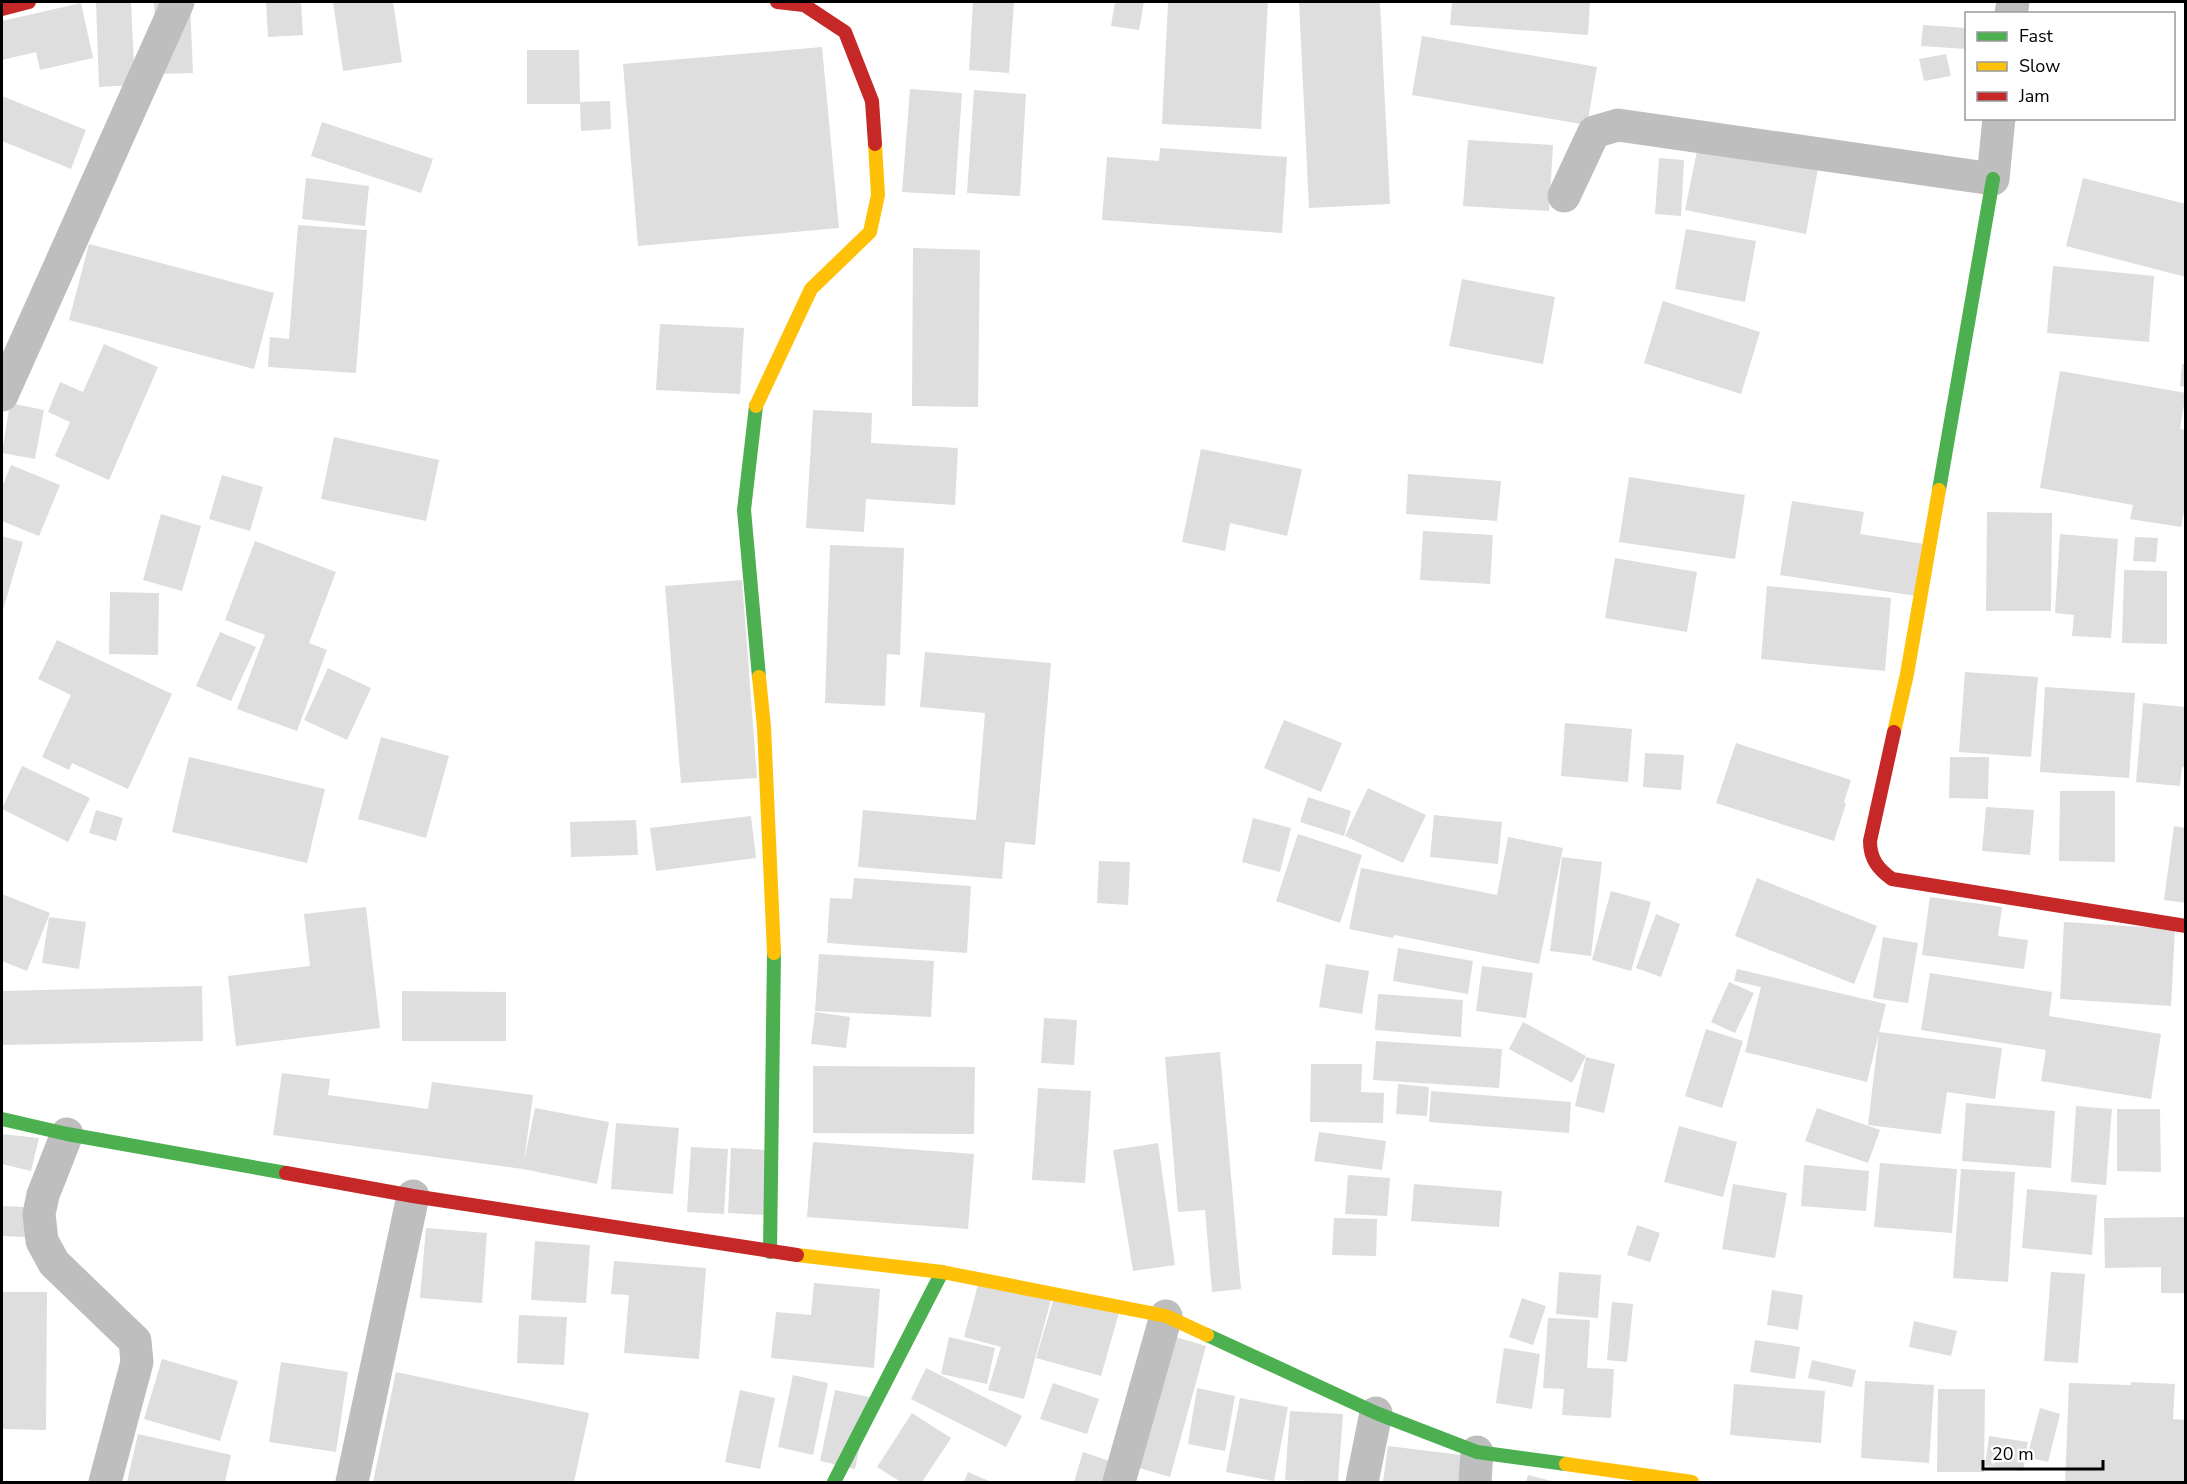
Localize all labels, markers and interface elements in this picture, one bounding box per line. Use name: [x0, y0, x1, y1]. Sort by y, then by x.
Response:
legend: [1965, 12, 2175, 120]
text: Fast: [2019, 24, 2054, 48]
text: Slow: [2019, 54, 2060, 78]
text: Jam: [2018, 84, 2050, 108]
scale bar: [1983, 1433, 2103, 1471]
text: 20 m: [1992, 1442, 2034, 1466]

